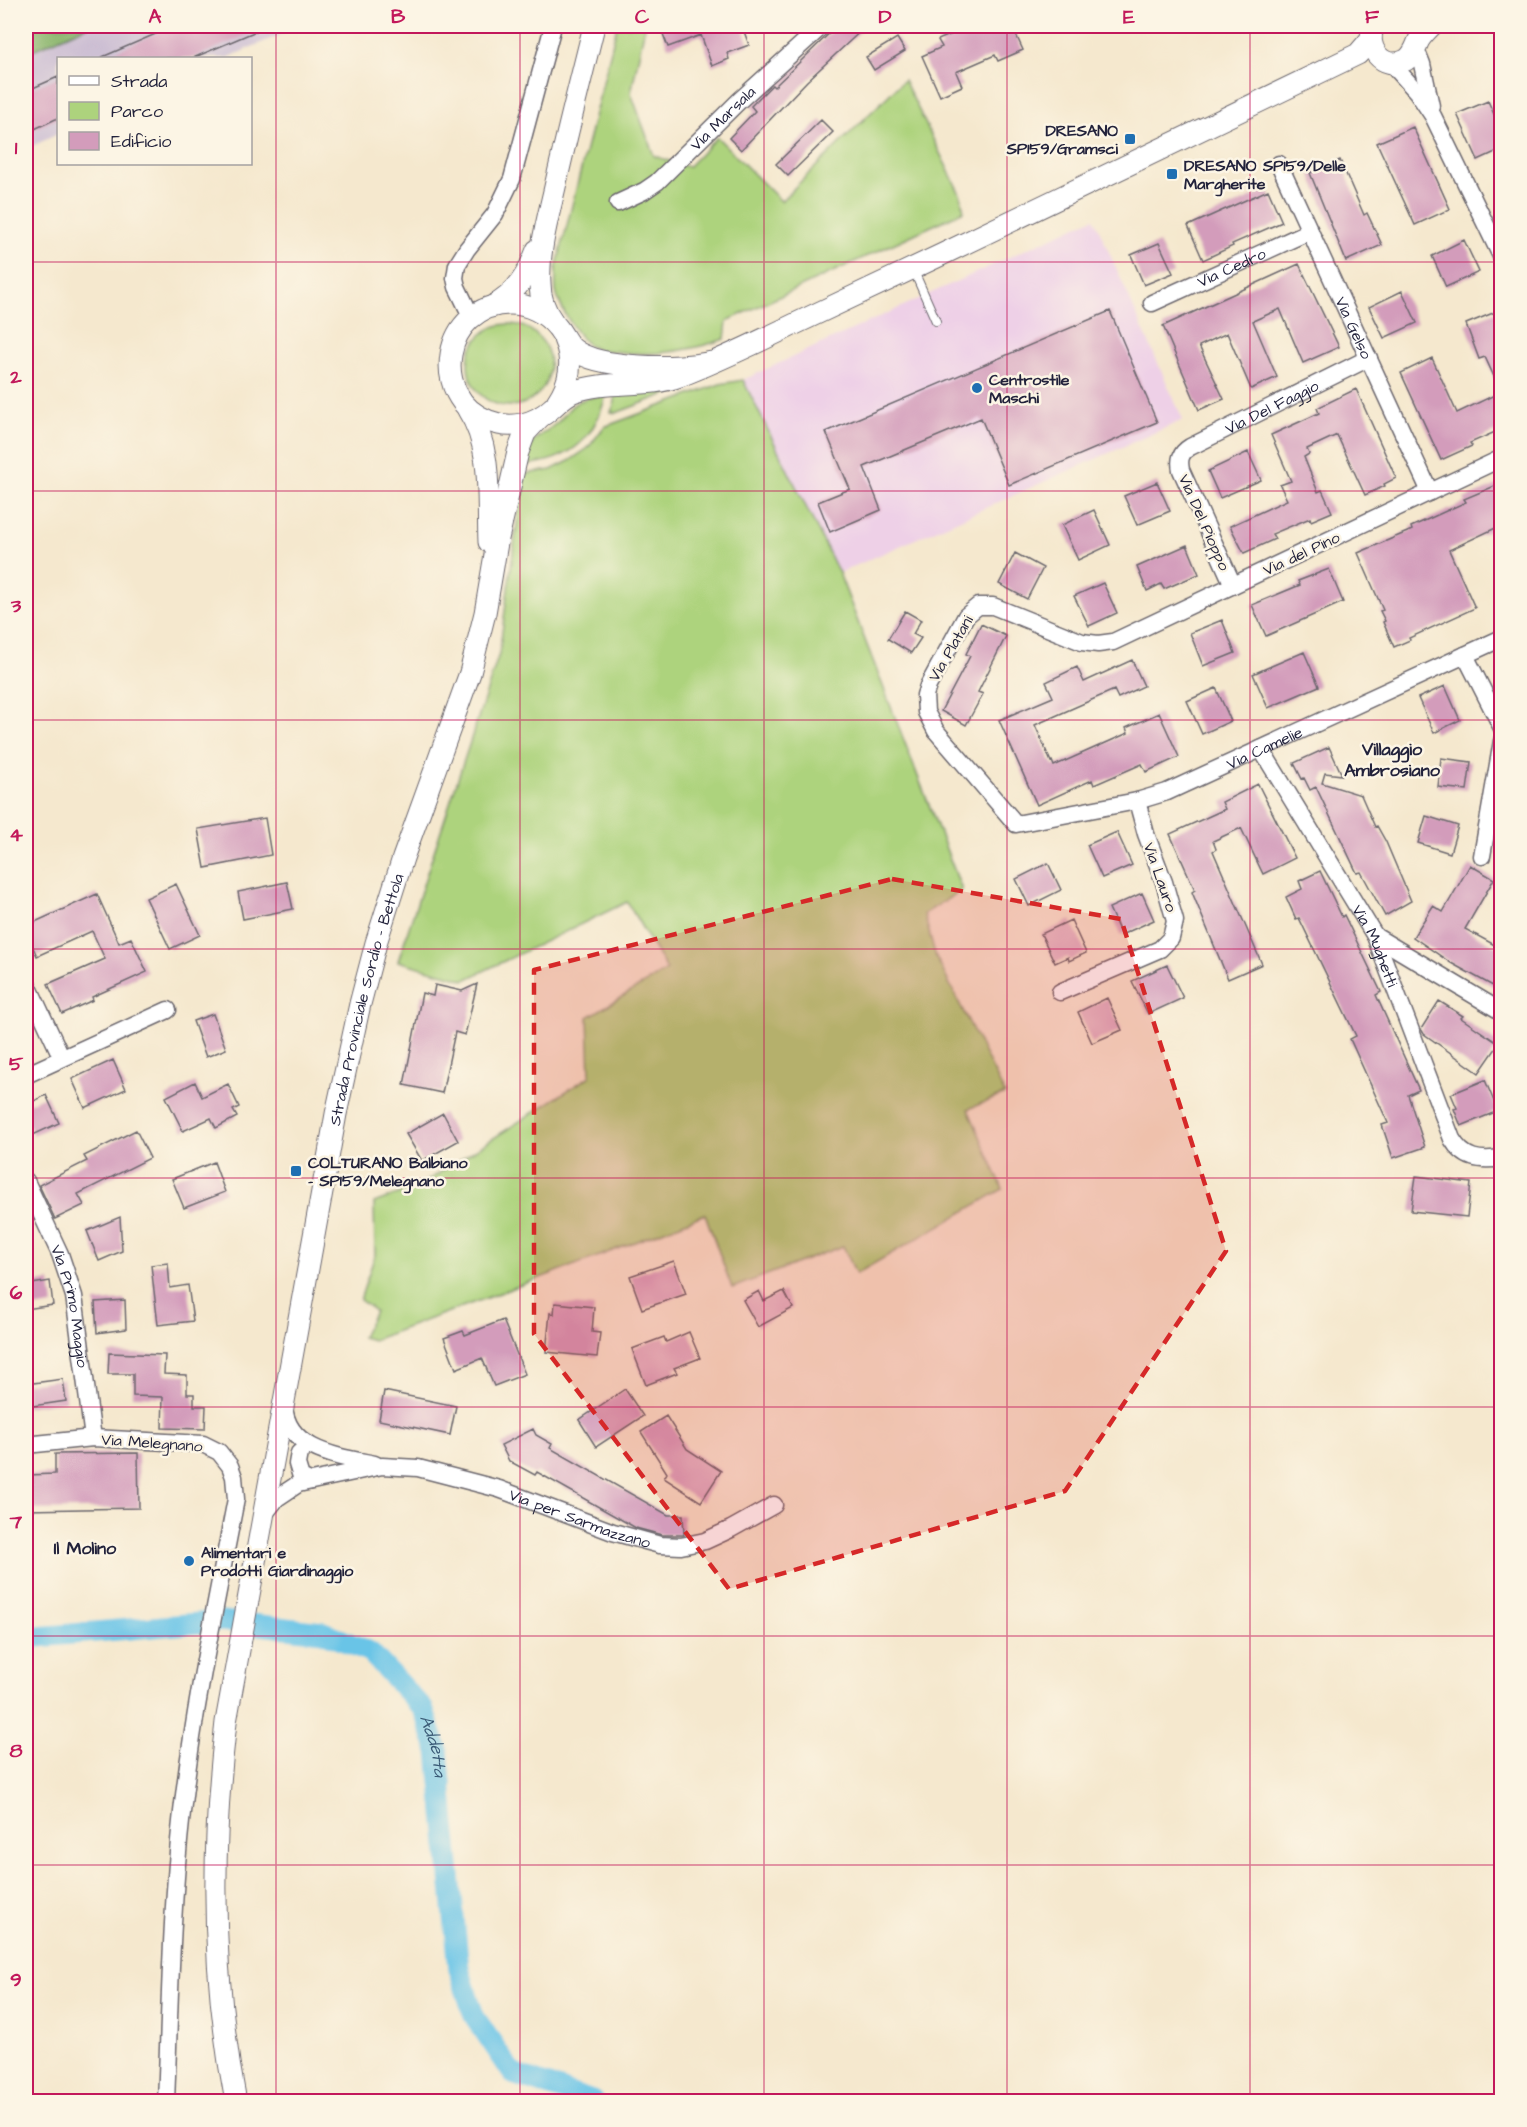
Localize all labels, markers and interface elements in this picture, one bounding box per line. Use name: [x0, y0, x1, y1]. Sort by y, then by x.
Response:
text: A: [149, 3, 162, 31]
text: B: [391, 3, 406, 31]
text: C: [635, 3, 650, 31]
text: D: [879, 3, 892, 31]
text: E: [1123, 3, 1135, 31]
text: F: [1365, 3, 1380, 31]
legend: [57, 57, 252, 165]
text: Strada: [111, 69, 167, 94]
street label: Via Marsala: [685, 81, 761, 156]
text: Parco: [111, 99, 163, 124]
place label: DRESANO SP159/Gramsci: [1006, 120, 1119, 160]
text: Edificio: [111, 129, 171, 154]
marker: DRESANO SP159/Gramsci: [1123, 132, 1137, 146]
text: 1: [15, 134, 18, 162]
place label: DRESANO SP159/Delle Margherite: [1184, 155, 1346, 197]
marker: DRESANO SP159/Delle Margherite: [1165, 167, 1179, 181]
street label: Via Cedro: [1194, 243, 1269, 293]
street label: Via Gelso: [1330, 293, 1377, 363]
text: 2: [9, 363, 22, 391]
place label: Centrostile Maschi: [989, 369, 1070, 409]
street label: Via Del Faggio: [1221, 375, 1323, 440]
marker: Centrostile Maschi: [970, 381, 984, 395]
street label: Via Del Pioppo: [1173, 471, 1235, 574]
street label: Via del Pino: [1259, 527, 1343, 581]
text: 3: [10, 592, 22, 620]
street label: Via Platani: [923, 611, 979, 686]
street label: Via Camelie: [1223, 721, 1306, 775]
district label: Villaggio Ambrosiano: [1344, 737, 1441, 783]
text: 4: [9, 821, 23, 849]
street label: Via Lauro: [1138, 840, 1182, 915]
street label: Strada Provinciale Sordio - Bettola: [324, 871, 409, 1127]
street label: Via Mughetti: [1346, 901, 1403, 991]
text: 5: [9, 1050, 24, 1078]
place label: COLTURANO Balbiano - SP159/Melegnano: [308, 1152, 468, 1194]
marker: COLTURANO Balbiano - SP159/Melegnano: [289, 1164, 303, 1178]
street label: Via Primo Maggio: [45, 1241, 93, 1369]
text: 6: [10, 1279, 23, 1307]
street label: Via Melegnano: [100, 1428, 203, 1459]
street label: Via per Sarmazzano: [506, 1484, 653, 1554]
text: 7: [9, 1508, 23, 1536]
district label: Il Molino: [54, 1536, 117, 1561]
place label: Alimentari e Prodotti Giardinaggio: [201, 1542, 354, 1584]
marker: Alimentari e Prodotti Giardinaggio: [182, 1554, 196, 1568]
water label: Addetta: [413, 1712, 453, 1779]
text: 8: [10, 1737, 23, 1765]
text: 9: [10, 1966, 22, 1994]

